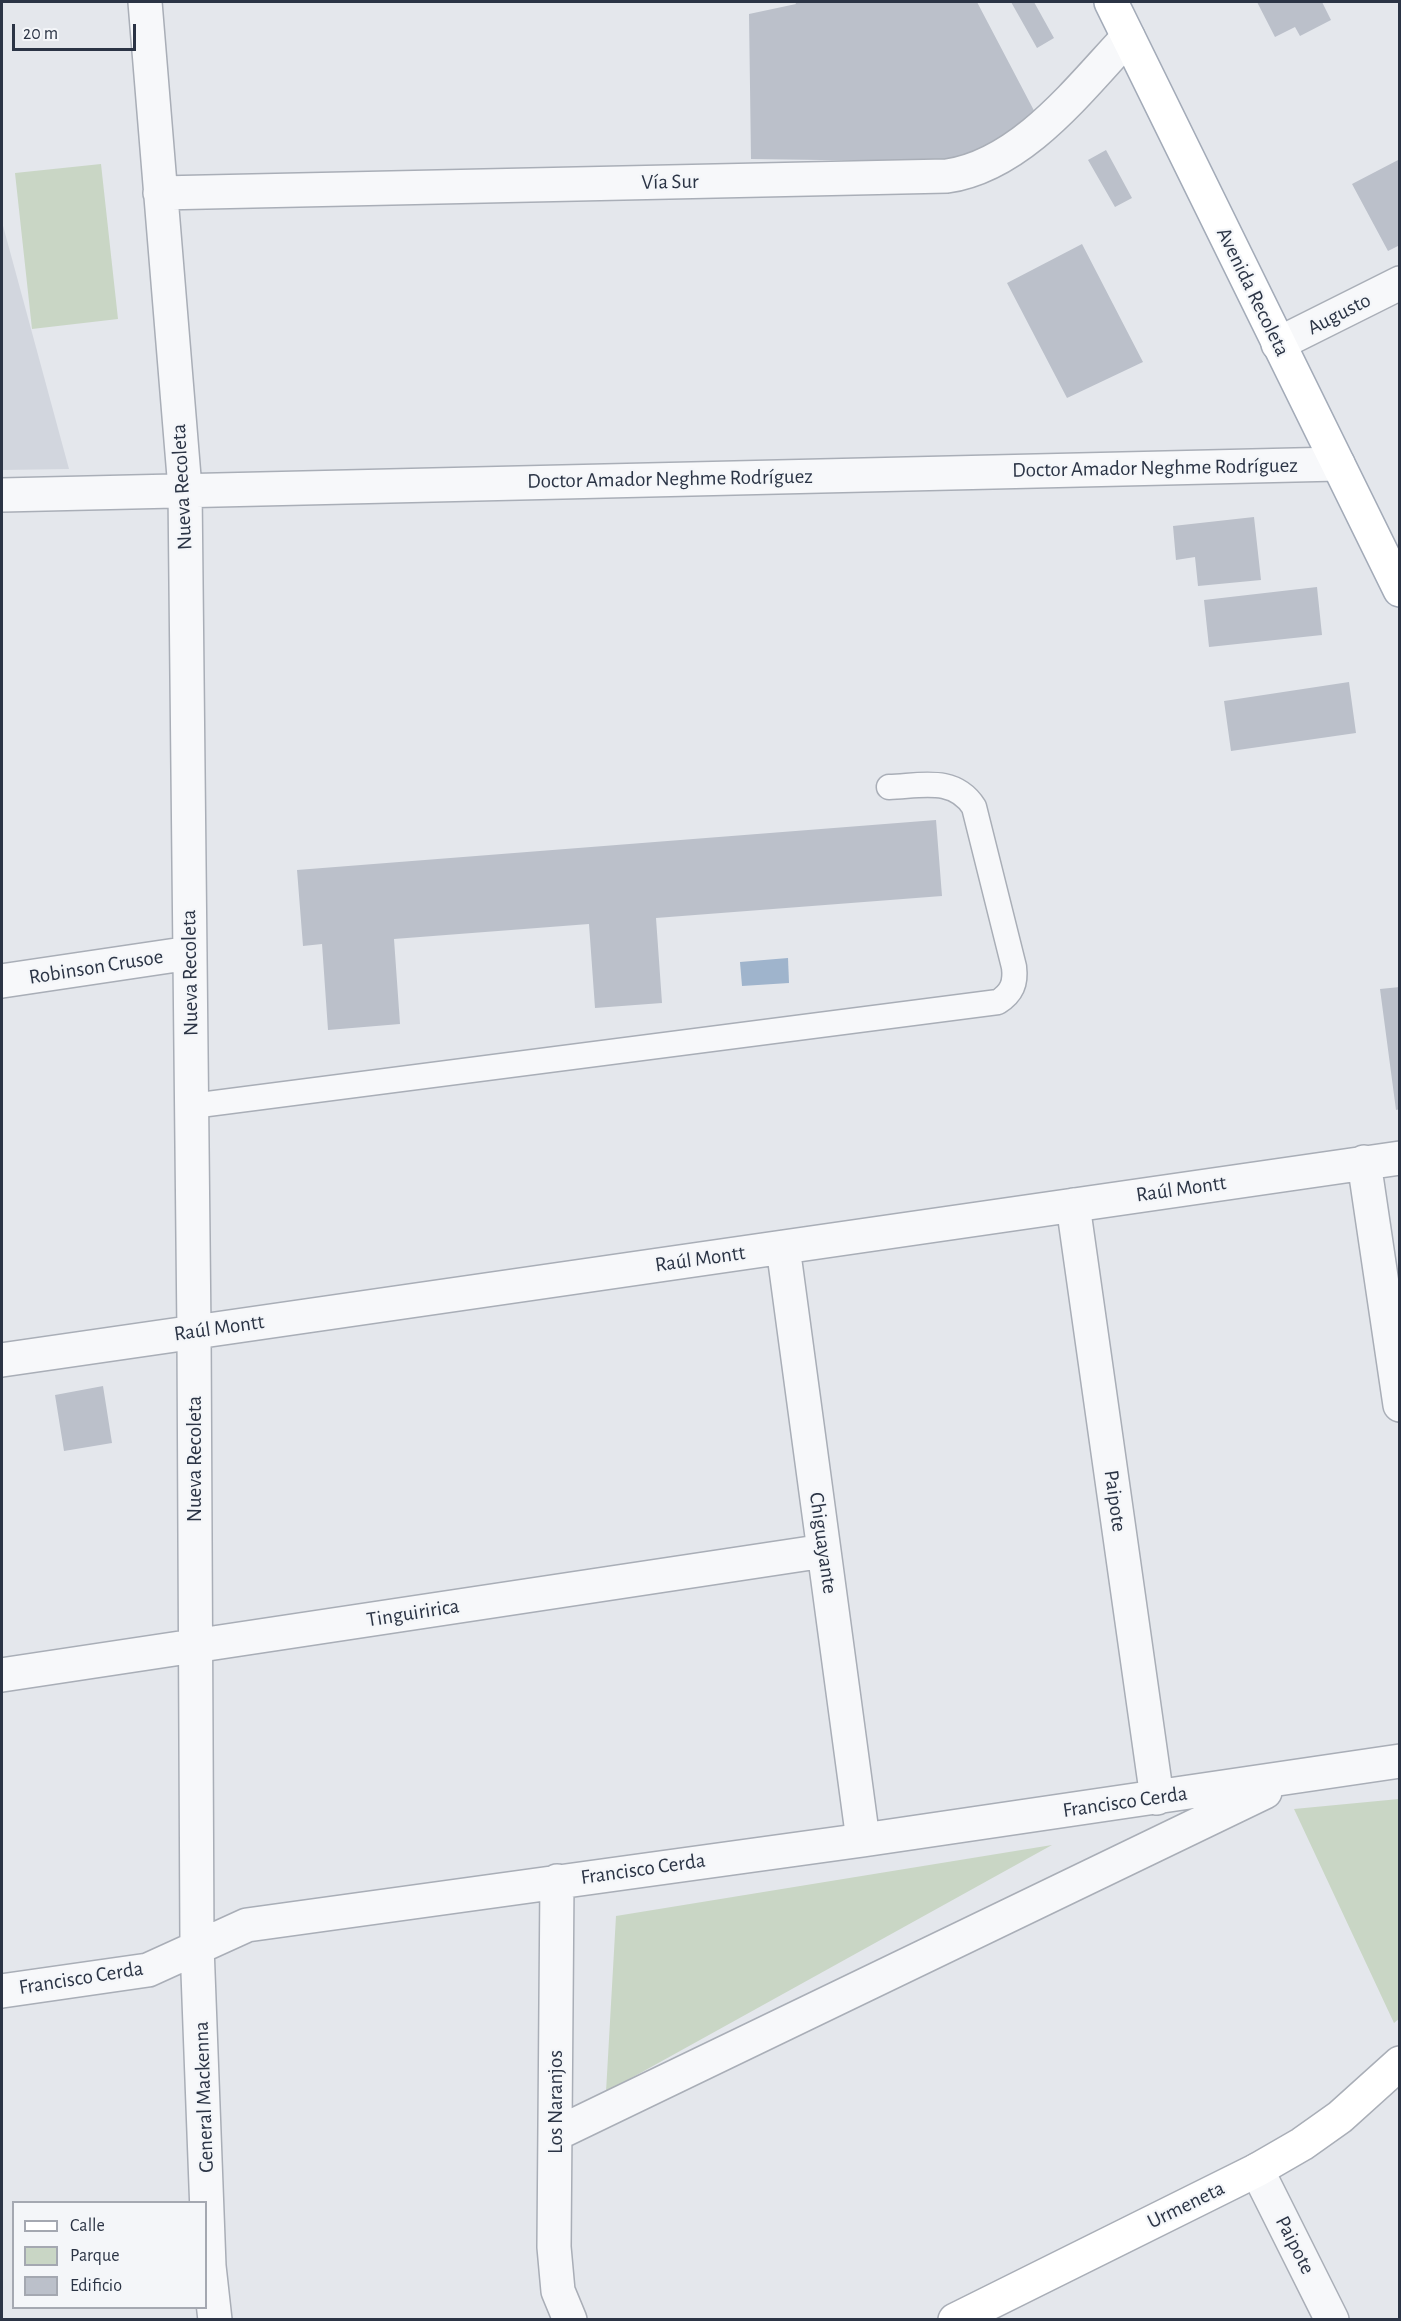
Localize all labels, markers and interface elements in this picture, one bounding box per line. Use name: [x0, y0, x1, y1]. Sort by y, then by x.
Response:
scale bar: [15, 12, 140, 50]
text: 20 m: [23, 25, 58, 43]
street label: Vía Sur: [641, 169, 699, 195]
street label: Avenida Recoleta: [1211, 223, 1295, 361]
street label: Augusto: [1303, 287, 1375, 341]
street label: Nueva Recoleta: [166, 423, 198, 551]
street label: Doctor Amador Neghme Rodríguez: [1012, 453, 1298, 483]
street label: Doctor Amador Neghme Rodríguez: [527, 464, 813, 494]
street label: Nueva Recoleta: [176, 910, 204, 1036]
street label: Robinson Crusoe: [27, 944, 165, 990]
street label: Raúl Montt: [1134, 1170, 1228, 1208]
street label: Raúl Montt: [653, 1240, 747, 1278]
street label: Raúl Montt: [172, 1309, 266, 1347]
street label: Nueva Recoleta: [182, 1396, 208, 1522]
street label: Paipote: [1098, 1468, 1132, 1534]
street label: Chiguayante: [803, 1491, 843, 1595]
street label: Tinguiririca: [365, 1593, 461, 1633]
street label: Francisco Cerda: [1061, 1781, 1189, 1823]
street label: Francisco Cerda: [579, 1848, 707, 1890]
street label: Francisco Cerda: [17, 1956, 145, 2000]
street label: General Mackenna: [189, 2021, 219, 2173]
street label: Los Naranjos: [543, 2050, 569, 2154]
street label: Urmeneta: [1143, 2176, 1229, 2234]
legend: [12, 2201, 207, 2309]
street label: Paipote: [1270, 2212, 1320, 2278]
text: Calle: [70, 2217, 105, 2235]
text: Parque: [70, 2247, 119, 2265]
text: Edificio: [70, 2277, 122, 2295]

